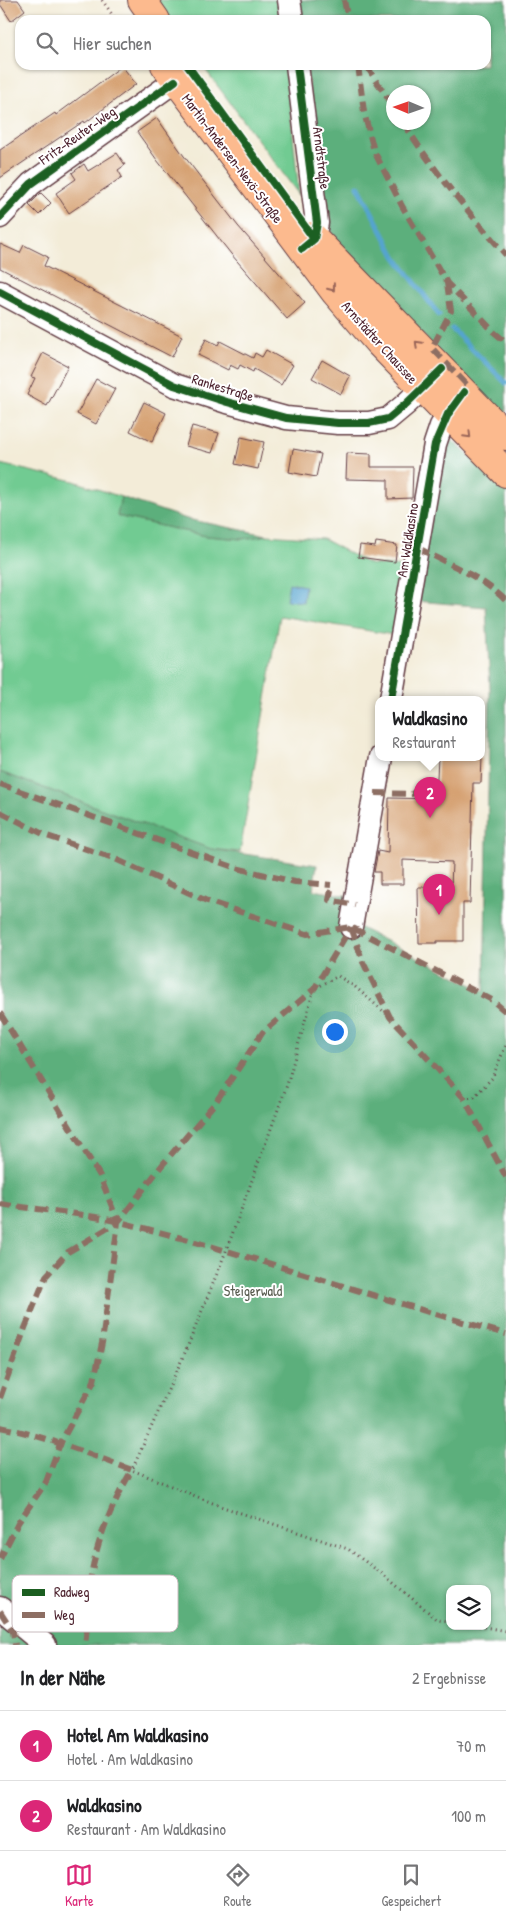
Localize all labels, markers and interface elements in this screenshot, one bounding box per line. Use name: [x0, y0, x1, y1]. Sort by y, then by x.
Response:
search box: [15, 15, 491, 70]
icon: search: [33, 29, 61, 57]
text: Hier suchen: [73, 30, 152, 56]
north arrow: [386, 85, 431, 130]
street label: Martin-Andersen-Nexö-Straße: [177, 89, 288, 227]
street label: Fritz-Reuter-Weg: [34, 102, 120, 170]
street label: Arndtstraße: [308, 126, 335, 191]
one-way arrow: [327, 282, 335, 291]
street label: Arnstädter Chaussee: [338, 297, 423, 388]
one-way arrow: [415, 341, 424, 350]
street label: Rankestraße: [190, 369, 257, 406]
one-way arrow: [463, 429, 472, 438]
street label: Am Waldkasino: [392, 501, 422, 578]
popup: [375, 696, 485, 761]
text: Waldkasino: [393, 705, 467, 731]
text: Restaurant: [393, 731, 456, 753]
pin: 2: [414, 777, 446, 818]
pin: 1: [423, 874, 455, 915]
your location: [322, 1019, 348, 1045]
park label: Steigerwald: [224, 1281, 283, 1301]
legend: [12, 1575, 178, 1632]
text: Radweg: [54, 1582, 90, 1602]
map controls: [446, 1585, 491, 1630]
button: layers: [446, 1585, 491, 1630]
text: Weg: [54, 1605, 74, 1625]
text: In der Nähe: [20, 1663, 105, 1692]
text: 2 Ergebnisse: [412, 1667, 486, 1689]
text: Hotel Am Waldkasino: [67, 1722, 208, 1748]
text: 1: [33, 1735, 39, 1757]
text: 70 m: [456, 1735, 486, 1757]
text: Hotel · Am Waldkasino: [67, 1748, 193, 1770]
text: Waldkasino: [67, 1792, 142, 1818]
text: 2: [32, 1805, 40, 1827]
text: 100 m: [451, 1805, 486, 1827]
text: Restaurant · Am Waldkasino: [67, 1818, 226, 1840]
tab: Karte: [65, 1861, 94, 1910]
tab: Route: [224, 1861, 252, 1910]
tab: Gespeichert: [382, 1861, 441, 1910]

